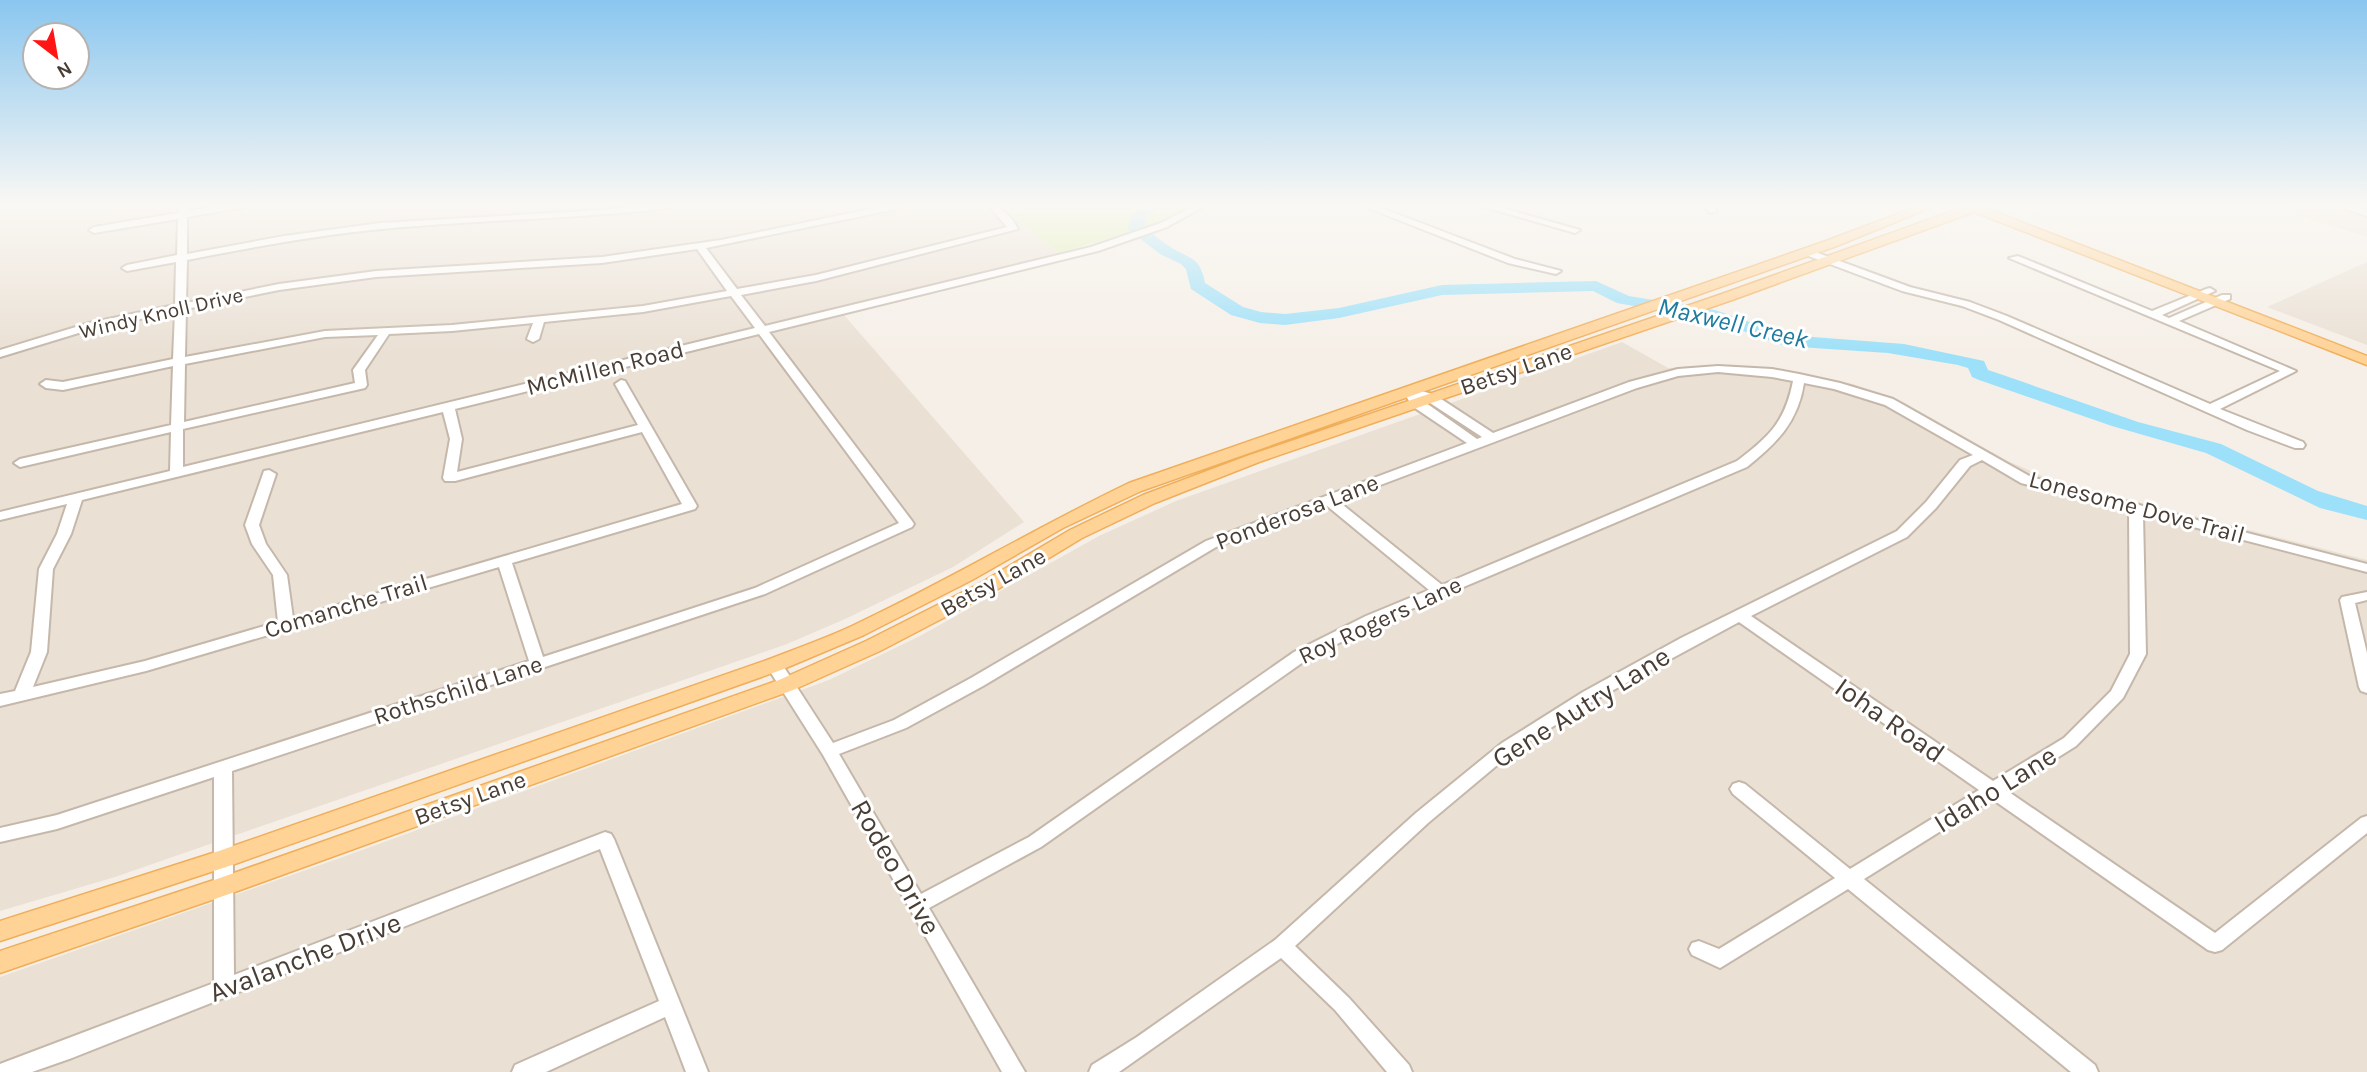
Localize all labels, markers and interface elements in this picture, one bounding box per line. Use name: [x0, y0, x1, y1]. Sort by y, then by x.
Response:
north arrow: [21, 21, 91, 91]
text: N: [53, 57, 76, 83]
street label: Windy Knoll Drive: [77, 282, 245, 344]
water label: Maxwell Creek: [1655, 291, 1812, 356]
street label: McMillen Road: [523, 335, 687, 401]
street label: Betsy Lane: [1456, 337, 1576, 401]
street label: Lonesome Dove Trail: [2026, 465, 2248, 549]
street label: Ponderosa Lane: [1212, 468, 1382, 556]
street label: Betsy Lane: [935, 542, 1051, 622]
street label: Comanche Trail: [261, 568, 431, 644]
street label: Roy Rogers Lane: [1294, 570, 1466, 670]
street label: Gene Autry Lane: [1486, 639, 1676, 775]
street label: Rothschild Lane: [370, 650, 546, 730]
street label: Ioha Road: [1829, 670, 1951, 770]
street label: Idaho Lane: [1928, 738, 2062, 840]
street label: Betsy Lane: [410, 765, 530, 831]
street label: Rodeo Drive: [844, 793, 948, 941]
street label: Avalanche Drive: [204, 905, 406, 1009]

